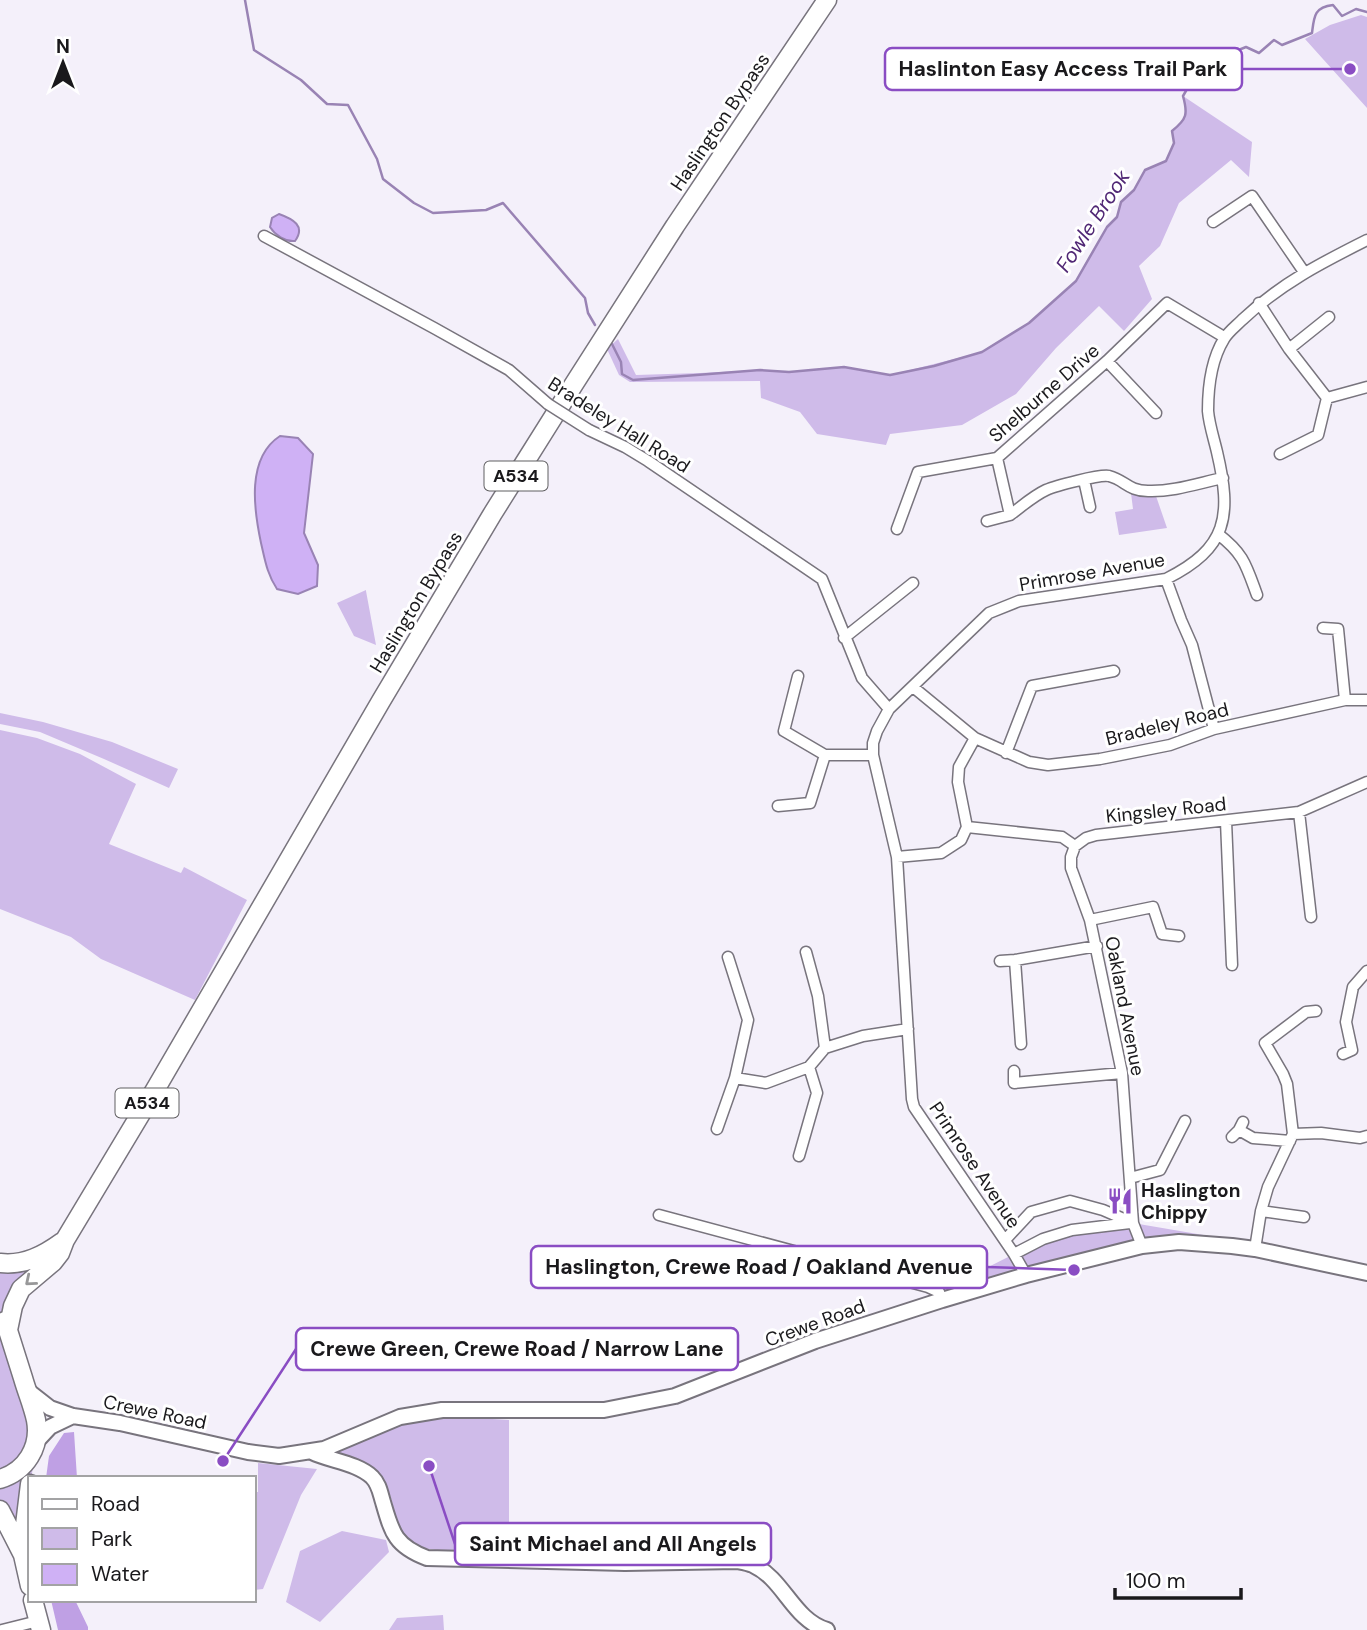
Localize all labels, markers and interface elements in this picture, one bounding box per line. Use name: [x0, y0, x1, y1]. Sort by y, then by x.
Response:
north arrow: [28, 28, 98, 98]
text: N: [56, 34, 70, 59]
street label: Haslington Bypass: [665, 48, 775, 196]
callout: Haslinton Easy Access Trail Park: [885, 48, 1242, 90]
text: Haslinton Easy Access Trail Park: [899, 55, 1227, 83]
water label: Fowle Brook: [1049, 164, 1137, 278]
street label: Shelburne Drive: [984, 338, 1104, 448]
street label: Bradeley Hall Road: [543, 371, 695, 479]
road number: A534: [484, 462, 548, 490]
street label: Haslington Bypass: [364, 527, 468, 677]
street label: Primrose Avenue: [1017, 547, 1167, 597]
street label: Bradeley Road: [1103, 697, 1231, 751]
street label: Kingsley Road: [1104, 791, 1228, 829]
street label: Oakland Avenue: [1099, 934, 1151, 1078]
road number: A534: [116, 1088, 178, 1118]
street label: Primrose Avenue: [923, 1097, 1027, 1233]
place label: Haslington Chippy: [1141, 1178, 1240, 1225]
restaurant icon: Haslington Chippy: [1105, 1186, 1135, 1216]
callout: Haslington, Crewe Road / Oakland Avenue: [531, 1246, 987, 1288]
text: Haslington, Crewe Road / Oakland Avenue: [545, 1253, 973, 1281]
one-way arrow: [26, 1273, 39, 1285]
street label: Crewe Road: [761, 1293, 869, 1353]
callout: Crewe Green, Crewe Road / Narrow Lane: [296, 1328, 738, 1370]
text: Crewe Green, Crewe Road / Narrow Lane: [310, 1335, 724, 1363]
street label: Crewe Road: [101, 1389, 209, 1435]
legend: [28, 1476, 256, 1602]
text: Road: [91, 1490, 140, 1518]
callout: Saint Michael and All Angels: [455, 1523, 771, 1565]
text: Park: [91, 1525, 133, 1553]
text: Saint Michael and All Angels: [469, 1530, 757, 1558]
scale bar: [1115, 1556, 1241, 1600]
text: Water: [91, 1560, 149, 1588]
text: 100 m: [1126, 1567, 1186, 1595]

